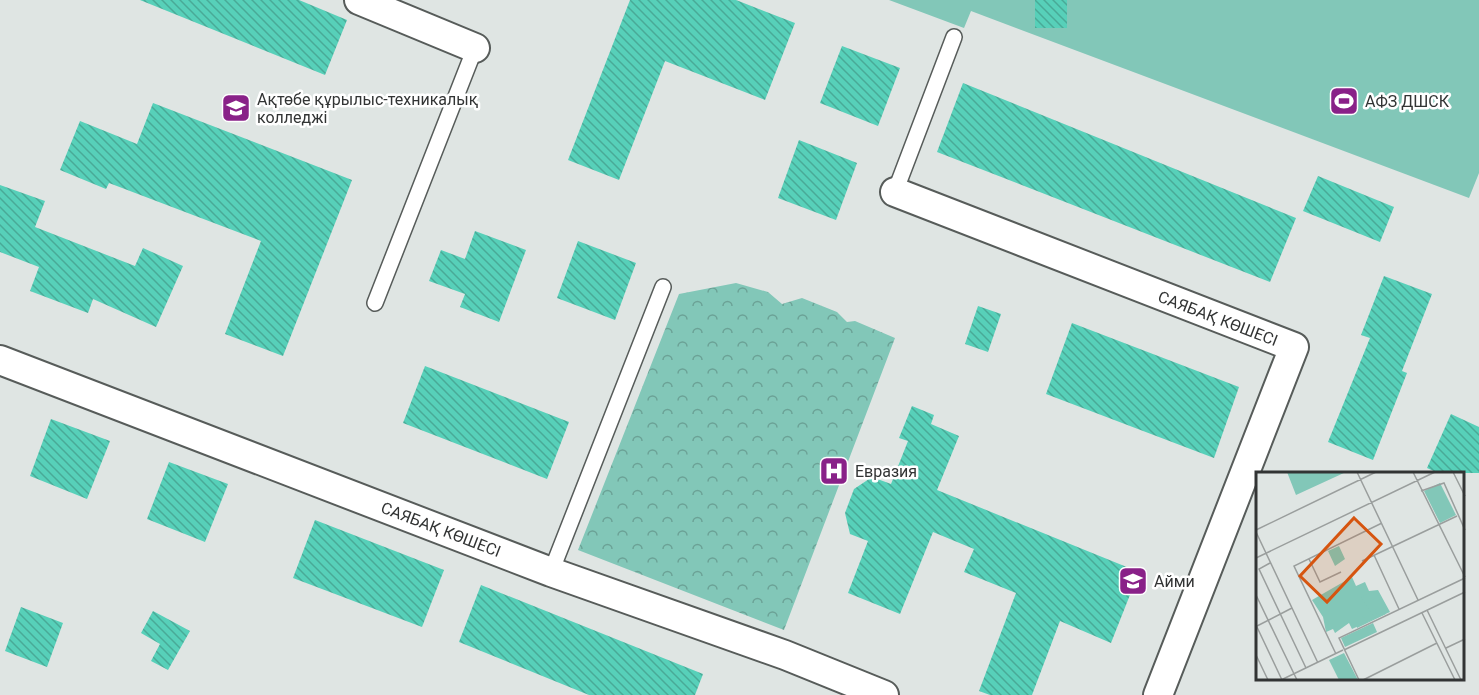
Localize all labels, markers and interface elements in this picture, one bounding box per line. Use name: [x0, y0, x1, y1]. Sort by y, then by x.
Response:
sports icon: АФЗ ДШСК: [1328, 85, 1360, 117]
place label: Ақтөбе құрылыс-техникалық колледжі: [257, 90, 479, 127]
school or university icon: Ақтөбе құрылыс-техникалық колледжі: [220, 92, 252, 124]
place label: АФЗ ДШСК: [1365, 92, 1450, 111]
street label: САЯБАҚ КӨШЕСІ: [1155, 287, 1280, 350]
hospital icon: Евразия: [818, 455, 850, 487]
place label: Евразия: [855, 462, 917, 481]
inset map: [1256, 472, 1464, 680]
street label: САЯБАҚ КӨШЕСІ: [378, 498, 503, 561]
school or university icon: Айми: [1117, 565, 1149, 597]
place label: Айми: [1154, 572, 1195, 591]

